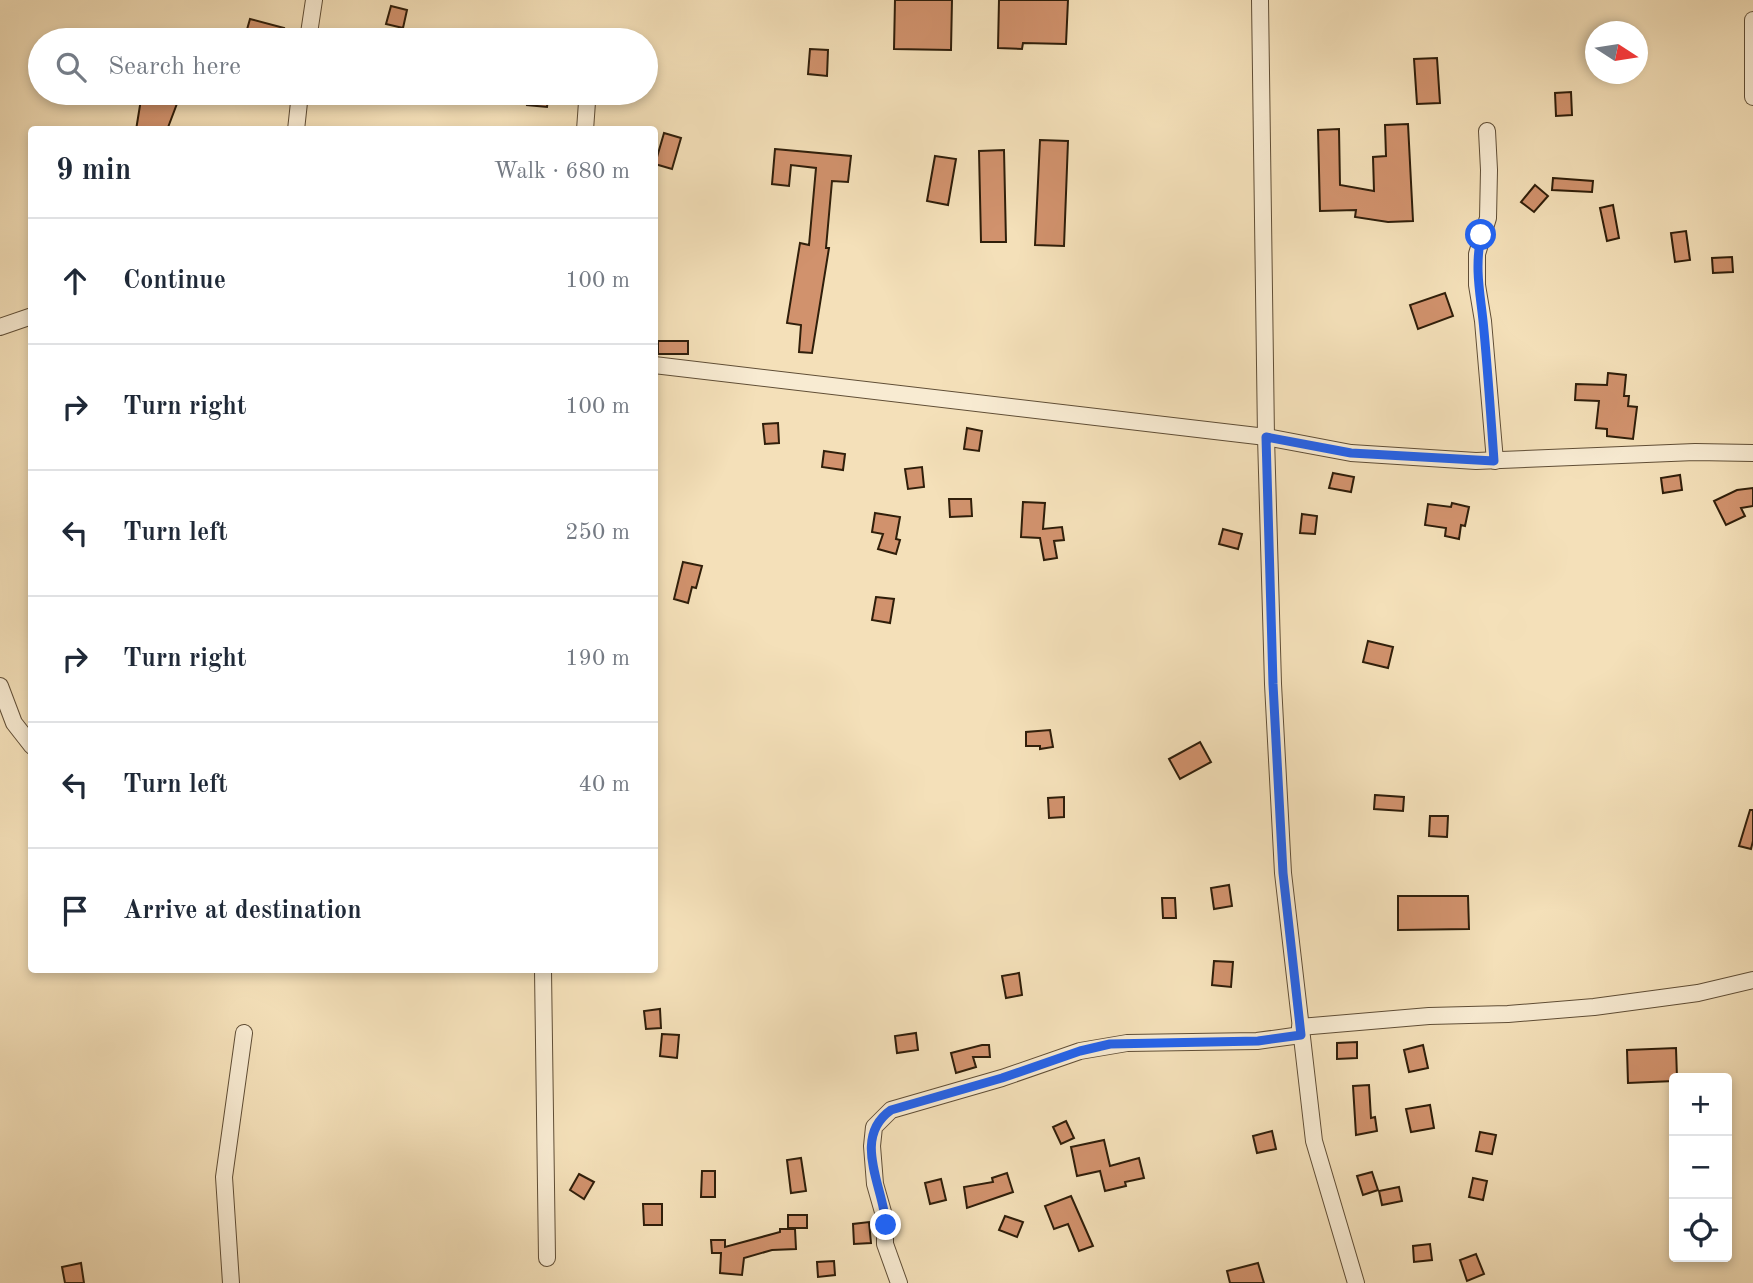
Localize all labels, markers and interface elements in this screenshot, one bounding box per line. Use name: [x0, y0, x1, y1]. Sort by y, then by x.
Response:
north arrow: [1585, 21, 1648, 84]
search box: [28, 28, 658, 105]
icon: search: [52, 48, 90, 86]
text: Search here: [108, 54, 241, 80]
text: 9 min: [56, 156, 131, 186]
text: Walk · 680 m: [494, 160, 630, 183]
route start: [1465, 219, 1496, 250]
icon: ahead: [56, 262, 94, 300]
text: Continue: [123, 268, 226, 294]
text: 100 m: [565, 269, 630, 292]
icon: right: [56, 388, 94, 426]
text: Turn right: [123, 394, 246, 420]
text: 100 m: [565, 395, 630, 418]
icon: left: [56, 514, 94, 552]
text: Turn left: [123, 520, 228, 546]
text: 250 m: [565, 521, 630, 544]
icon: right: [56, 640, 94, 678]
text: Turn right: [123, 646, 246, 672]
text: 190 m: [565, 647, 630, 670]
icon: left: [56, 766, 94, 804]
text: Turn left: [123, 772, 228, 798]
text: 40 m: [579, 773, 630, 796]
icon: arrive: [56, 892, 94, 930]
text: Arrive at destination: [123, 898, 362, 924]
map controls: [1669, 1073, 1732, 1262]
button: +: [1669, 1073, 1732, 1136]
button: −: [1669, 1136, 1732, 1199]
button: locate: [1669, 1199, 1732, 1262]
route end: [870, 1209, 901, 1240]

